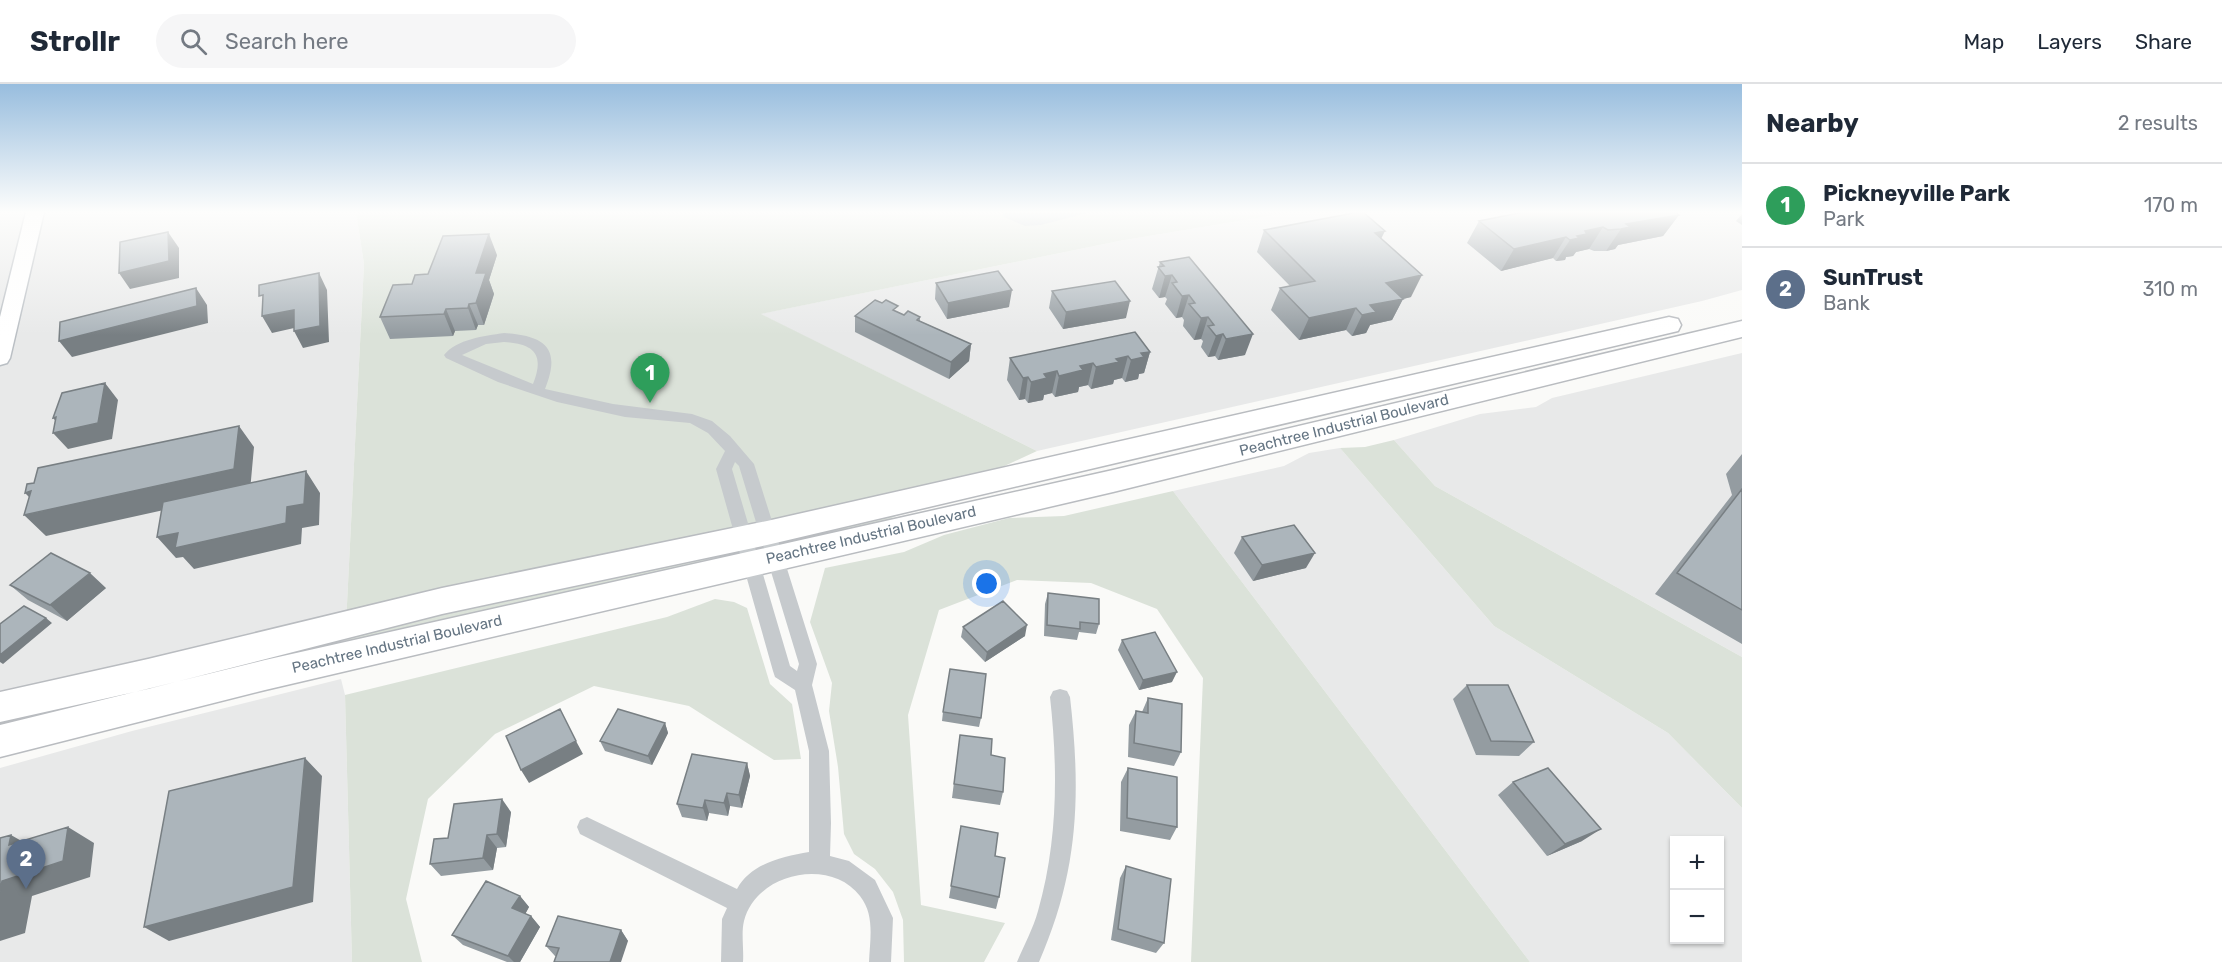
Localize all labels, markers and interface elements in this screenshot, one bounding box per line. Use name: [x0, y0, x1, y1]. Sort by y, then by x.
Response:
search box: [156, 14, 576, 68]
text: Strollr: [30, 25, 120, 58]
icon: search: [177, 25, 210, 58]
text: Search here: [225, 28, 348, 55]
text: Map: [1963, 29, 2004, 54]
text: Layers: [2037, 29, 2102, 54]
text: Share: [2135, 29, 2192, 54]
text: Nearby: [1766, 108, 1859, 139]
text: 2 results: [2118, 111, 2198, 135]
text: Pickneyville Park: [1823, 180, 2010, 207]
text: 1: [1781, 193, 1790, 217]
text: 170 m: [2144, 193, 2198, 217]
text: Park: [1823, 207, 1865, 231]
text: SunTrust: [1823, 264, 1923, 291]
text: 2: [1779, 277, 1792, 301]
text: 310 m: [2142, 277, 2198, 301]
text: Bank: [1823, 291, 1870, 315]
pin: 1: [630, 354, 670, 403]
street label: Peachtree Industrial Boulevard: [1237, 390, 1451, 460]
street label: Peachtree Industrial Boulevard: [764, 502, 978, 568]
your location: [972, 569, 1001, 598]
street label: Peachtree Industrial Boulevard: [290, 611, 504, 677]
map controls: [1670, 836, 1724, 944]
button: +: [1670, 836, 1724, 890]
pin: 2: [6, 840, 46, 889]
button: −: [1670, 890, 1724, 944]

